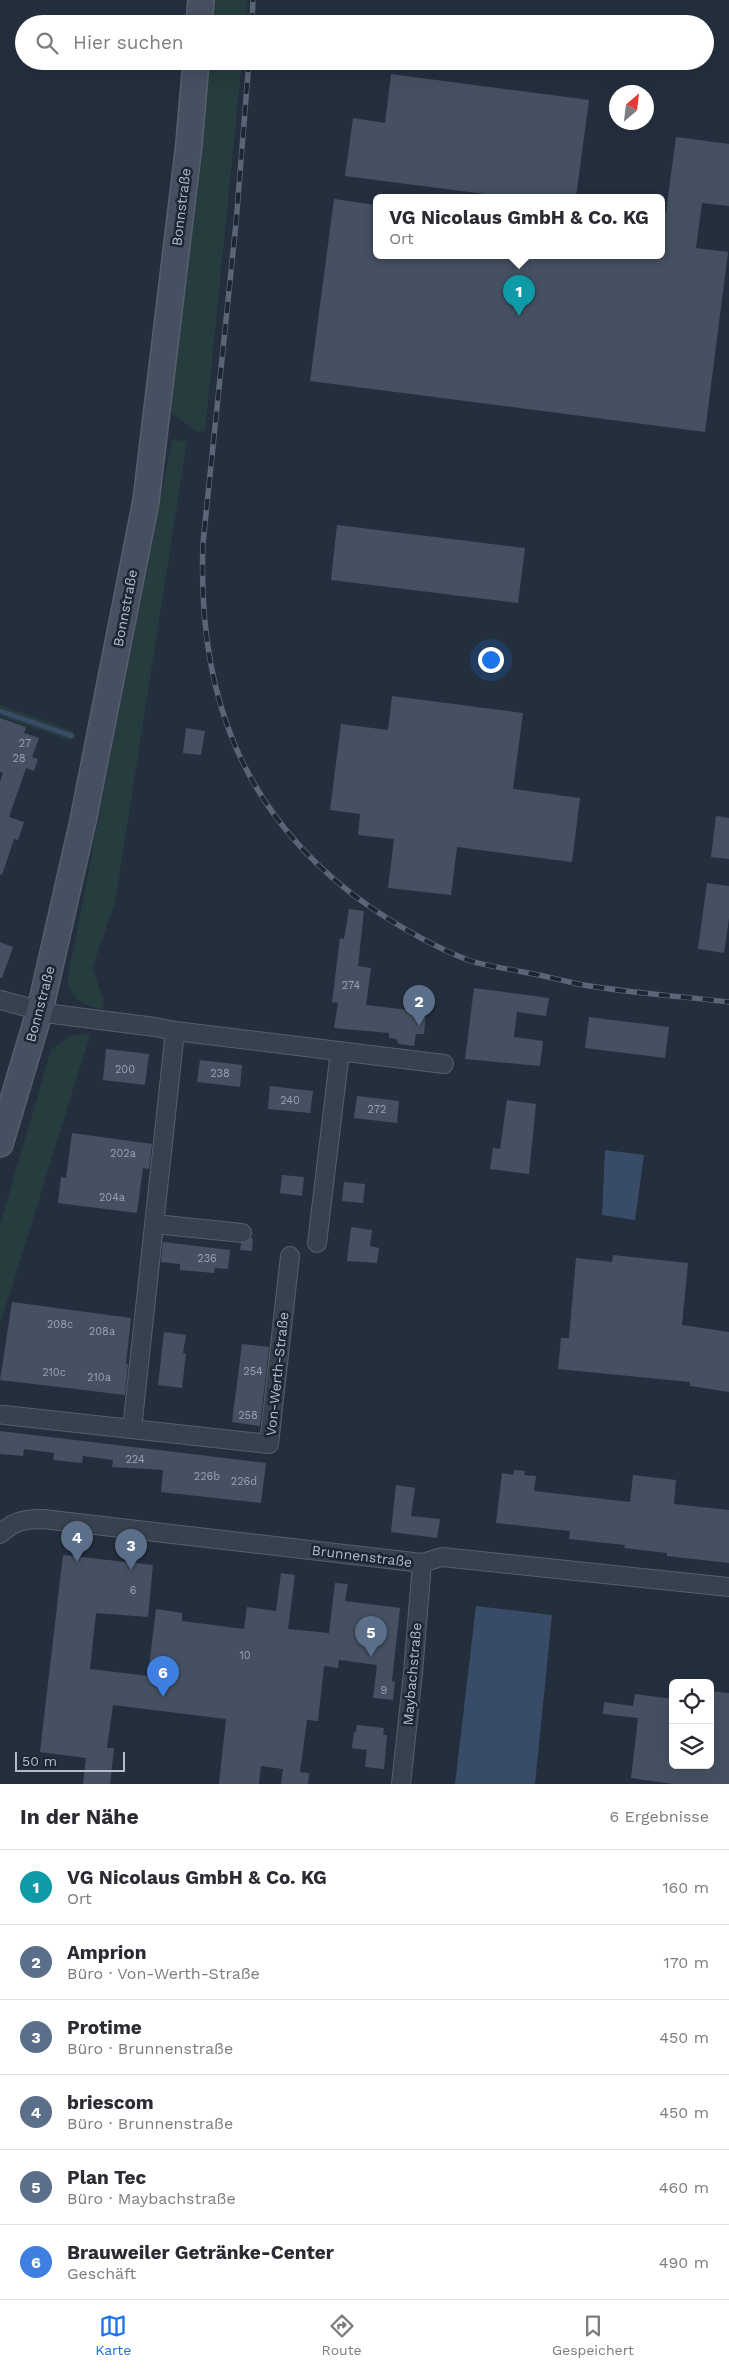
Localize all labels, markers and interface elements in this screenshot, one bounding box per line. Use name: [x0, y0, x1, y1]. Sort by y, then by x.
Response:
search box: [15, 15, 714, 70]
icon: search: [33, 29, 61, 57]
text: Hier suchen: [73, 31, 184, 54]
north arrow: [609, 85, 654, 130]
street label: Bonnstraße: [168, 167, 194, 247]
popup: [373, 194, 665, 259]
text: VG Nicolaus GmbH & Co. KG: [389, 206, 649, 229]
text: Ort: [389, 229, 414, 248]
pin: 1: [503, 275, 535, 316]
street label: Bonnstraße: [110, 568, 140, 648]
your location: [478, 647, 504, 673]
house number: 27: [19, 737, 31, 750]
house number: 28: [12, 752, 26, 765]
street label: Bonnstraße: [22, 964, 58, 1044]
house number: 274: [342, 979, 360, 992]
pin: 2: [403, 985, 435, 1026]
house number: 200: [115, 1063, 135, 1076]
house number: 238: [210, 1067, 230, 1080]
house number: 240: [280, 1094, 300, 1107]
house number: 272: [368, 1103, 386, 1116]
house number: 202a: [110, 1147, 136, 1160]
house number: 204a: [99, 1191, 125, 1204]
house number: 236: [197, 1252, 217, 1265]
street label: Von-Werth-Straße: [263, 1311, 291, 1437]
house number: 208c: [47, 1318, 73, 1331]
house number: 208a: [89, 1325, 115, 1338]
house number: 254: [243, 1365, 263, 1378]
house number: 210c: [42, 1366, 66, 1379]
house number: 210a: [87, 1371, 111, 1384]
house number: 258: [238, 1409, 258, 1422]
house number: 224: [125, 1453, 145, 1466]
house number: 226b: [194, 1470, 220, 1483]
house number: 226d: [231, 1475, 257, 1488]
pin: 4: [61, 1521, 93, 1562]
pin: 3: [115, 1529, 147, 1570]
street label: Brunnenstraße: [311, 1542, 413, 1570]
house number: 6: [130, 1584, 137, 1597]
pin: 5: [355, 1616, 387, 1657]
street label: Maybachstraße: [400, 1622, 424, 1726]
house number: 10: [239, 1649, 251, 1662]
pin: 6: [147, 1656, 179, 1697]
map controls: [669, 1679, 714, 1769]
button: locate: [669, 1679, 714, 1724]
house number: 9: [381, 1684, 388, 1697]
button: layers: [669, 1724, 714, 1769]
scale bar: [15, 1749, 125, 1772]
text: 50 m: [22, 1753, 57, 1769]
text: In der Nähe: [20, 1804, 139, 1829]
text: 6 Ergebnisse: [609, 1807, 709, 1826]
text: VG Nicolaus GmbH & Co. KG: [67, 1866, 327, 1889]
text: 1: [33, 1878, 39, 1897]
text: 160 m: [662, 1878, 709, 1897]
text: Ort: [67, 1889, 92, 1908]
text: Amprion: [67, 1941, 147, 1964]
text: 2: [31, 1953, 41, 1972]
text: 170 m: [663, 1953, 709, 1972]
text: Büro · Von-Werth-Straße: [67, 1964, 260, 1983]
text: Protime: [67, 2016, 142, 2039]
text: 3: [31, 2028, 41, 2047]
text: 450 m: [659, 2028, 709, 2047]
text: Büro · Brunnenstraße: [67, 2039, 233, 2058]
text: briescom: [67, 2091, 154, 2114]
text: 4: [31, 2103, 41, 2122]
text: 450 m: [659, 2103, 709, 2122]
text: Büro · Brunnenstraße: [67, 2114, 233, 2133]
text: Plan Tec: [67, 2166, 146, 2189]
text: 5: [31, 2178, 41, 2197]
text: 460 m: [659, 2178, 709, 2197]
text: Büro · Maybachstraße: [67, 2189, 236, 2208]
text: Brauweiler Getränke-Center: [67, 2241, 334, 2264]
text: 6: [31, 2253, 41, 2272]
text: 490 m: [659, 2253, 709, 2272]
text: Geschäft: [67, 2264, 136, 2283]
tab: Karte: [95, 2312, 131, 2358]
tab: Route: [322, 2312, 362, 2358]
tab: Gespeichert: [552, 2312, 634, 2358]

